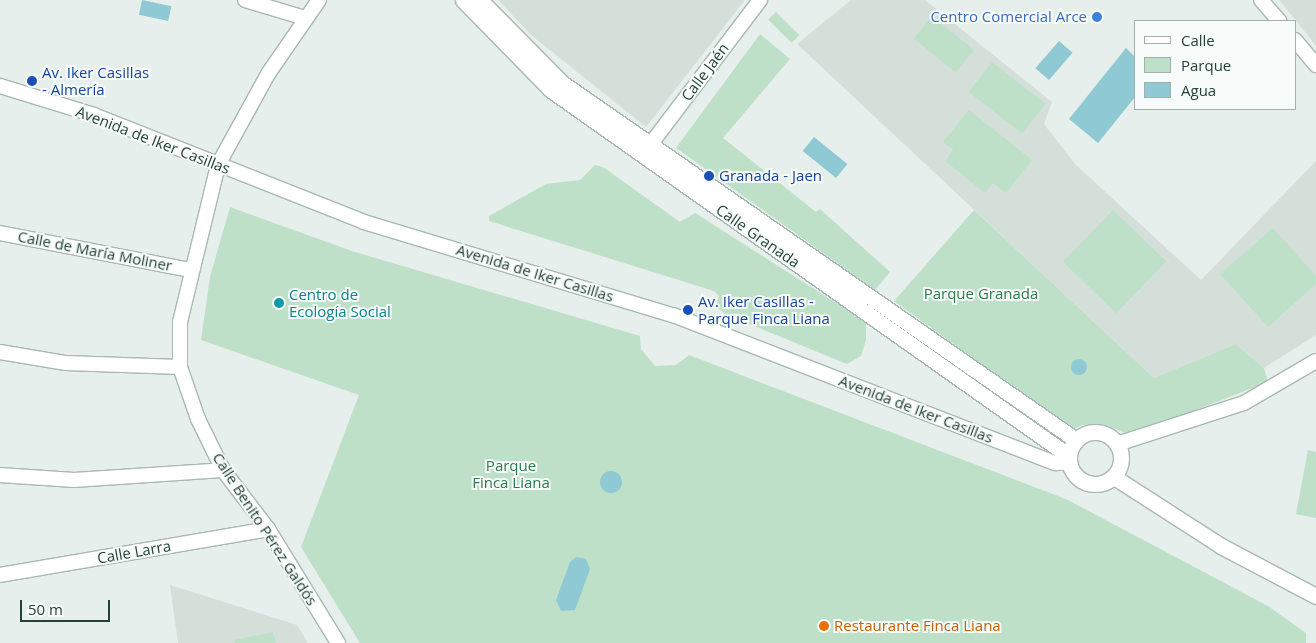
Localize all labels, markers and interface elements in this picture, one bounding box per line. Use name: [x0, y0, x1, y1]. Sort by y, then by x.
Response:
place label: Centro Comercial Arce: [930, 8, 1087, 26]
marker: Centro Comercial Arce: [1091, 11, 1103, 23]
legend: [1134, 20, 1296, 110]
text: Calle: [1181, 30, 1215, 50]
street label: Calle Jaén: [677, 40, 733, 104]
text: Parque: [1181, 55, 1231, 75]
place label: Av. Iker Casillas - Almería: [42, 63, 149, 98]
marker: Av. Iker Casillas - Almería: [26, 75, 38, 87]
text: Agua: [1181, 80, 1216, 100]
street label: Avenida de Iker Casillas: [73, 102, 233, 178]
place label: Granada - Jaen: [719, 167, 822, 185]
marker: Granada - Jaen: [703, 170, 715, 182]
street label: Calle Granada: [713, 200, 803, 272]
street label: Calle de María Moliner: [16, 227, 174, 275]
street label: Avenida de Iker Casillas: [454, 240, 616, 306]
place label: Centro de Ecología Social: [289, 285, 391, 320]
park label: Parque Granada: [924, 285, 1038, 303]
place label: Av. Iker Casillas - Parque Finca Liana: [698, 292, 830, 327]
marker: Centro de Ecología Social: [273, 297, 285, 309]
marker: Av. Iker Casillas - Parque Finca Liana: [682, 304, 694, 316]
street label: Avenida de Iker Casillas: [836, 371, 996, 447]
street label: Calle Benito Pérez Galdós: [209, 449, 321, 609]
park label: Parque Finca Liana: [472, 456, 550, 491]
street label: Calle Larra: [96, 537, 172, 567]
scale bar: [22, 590, 112, 622]
text: 50 m: [28, 599, 63, 619]
place label: Restaurante Finca Liana: [834, 617, 1001, 635]
marker: Restaurante Finca Liana: [818, 620, 830, 632]

